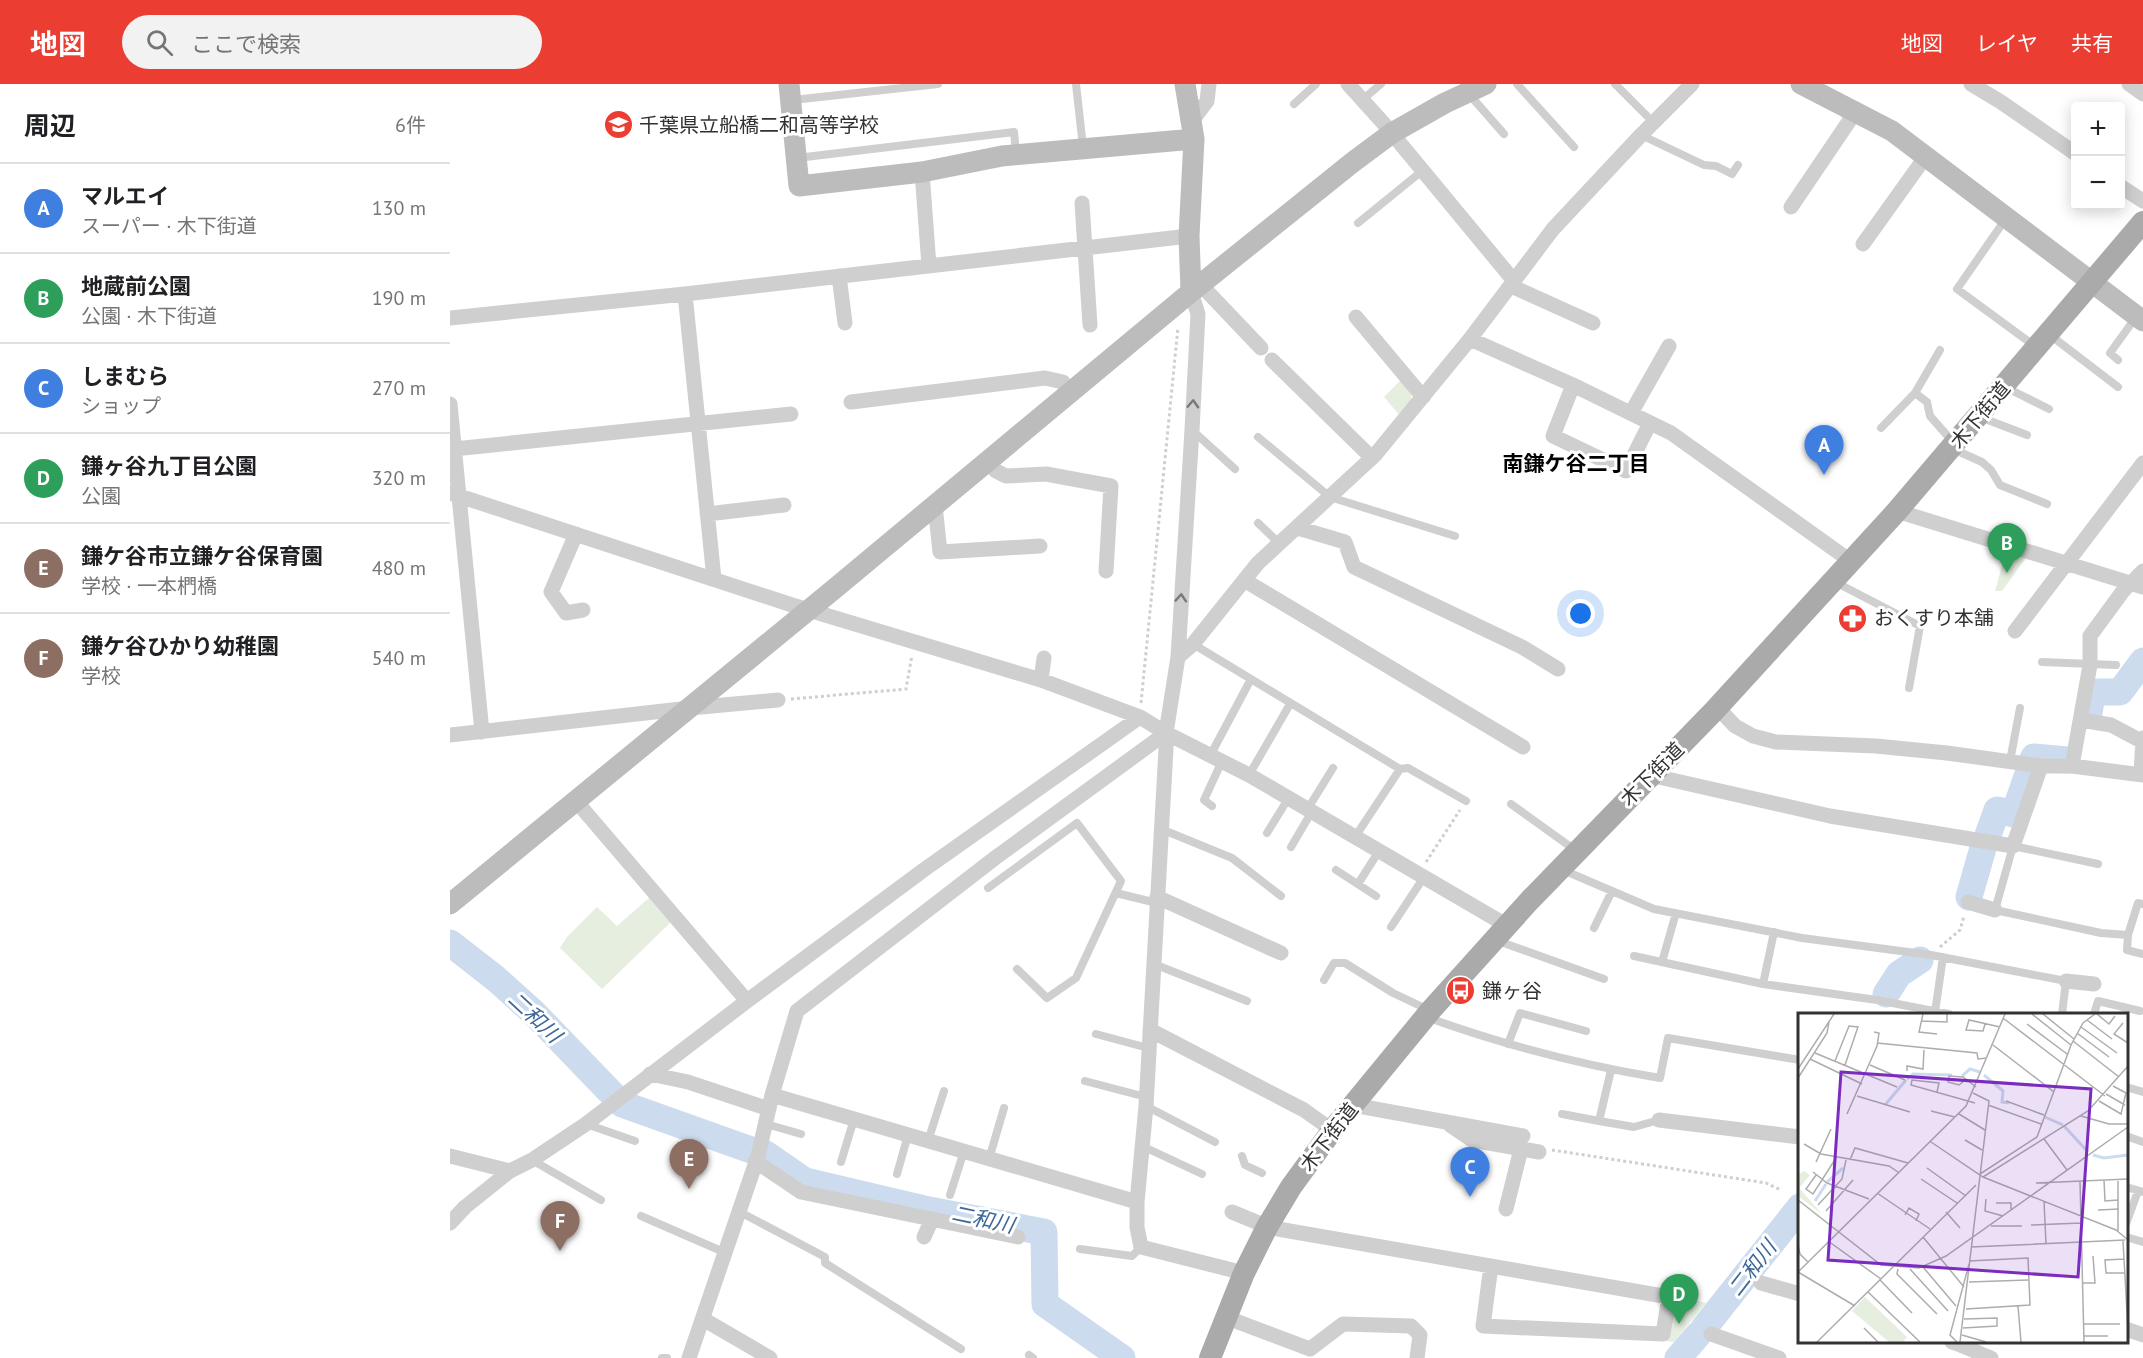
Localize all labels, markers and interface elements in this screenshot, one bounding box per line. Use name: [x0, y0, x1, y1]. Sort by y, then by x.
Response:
search box: [122, 15, 542, 69]
text: 地図: [30, 25, 86, 62]
icon: search: [143, 26, 176, 59]
text: ここで検索: [191, 30, 301, 58]
text: 地図: [1901, 30, 1943, 57]
text: レイヤ: [1976, 30, 2038, 57]
text: 共有: [2071, 30, 2113, 57]
map controls: [2071, 102, 2125, 210]
button: +: [2071, 102, 2125, 156]
text: 周辺: [24, 109, 76, 142]
school or university icon: 千葉県立船橋二和高等学校: [602, 109, 634, 141]
text: 6件: [395, 112, 426, 138]
place label: 千葉県立船橋二和高等学校: [639, 112, 879, 138]
button: −: [2071, 156, 2125, 210]
text: マルエイ: [81, 182, 169, 210]
text: A: [37, 195, 50, 221]
text: 130 m: [372, 195, 426, 221]
text: スーパー · 木下街道: [81, 213, 257, 239]
text: 地蔵前公園: [81, 272, 191, 300]
text: B: [38, 285, 49, 311]
text: 190 m: [372, 285, 426, 311]
text: 公園 · 木下街道: [81, 303, 217, 329]
text: しまむら: [81, 362, 169, 390]
text: C: [38, 375, 49, 401]
text: 270 m: [372, 375, 426, 401]
street label: 木下街道: [1944, 376, 2016, 454]
text: ショップ: [81, 393, 161, 419]
one-way arrow: [1187, 399, 1200, 408]
pin: A: [1804, 426, 1844, 475]
district label: 南鎌ケ谷二丁目: [1503, 450, 1650, 477]
text: 鎌ヶ谷九丁目公園: [81, 452, 257, 480]
text: D: [37, 465, 50, 491]
text: 320 m: [372, 465, 426, 491]
text: 公園: [81, 483, 121, 509]
pin: B: [1988, 524, 2026, 573]
text: 鎌ケ谷市立鎌ケ谷保育園: [81, 542, 323, 570]
text: E: [38, 555, 49, 581]
text: 480 m: [372, 555, 426, 581]
text: 学校 · 一本椚橋: [81, 573, 217, 599]
one-way arrow: [1175, 594, 1188, 603]
your location: [1566, 599, 1595, 628]
pharmacy icon: おくすり本舗: [1837, 602, 1869, 634]
place label: おくすり本舗: [1874, 605, 1994, 631]
text: 鎌ケ谷ひかり幼稚園: [81, 632, 279, 660]
text: F: [38, 645, 49, 671]
text: 540 m: [372, 645, 426, 671]
text: 学校: [81, 663, 121, 689]
street label: 木下街道: [1615, 737, 1689, 811]
bus stop icon: 鎌ヶ谷: [1445, 975, 1477, 1007]
place label: 鎌ヶ谷: [1482, 978, 1542, 1004]
water label: 二和川: [503, 986, 569, 1050]
inset map: [1798, 1013, 2128, 1343]
street label: 木下街道: [1294, 1097, 1364, 1177]
pin: E: [670, 1140, 708, 1189]
pin: C: [1450, 1148, 1490, 1197]
water label: 二和川: [949, 1199, 1019, 1239]
pin: F: [540, 1202, 580, 1251]
water label: 二和川: [1722, 1233, 1783, 1301]
pin: D: [1660, 1274, 1698, 1324]

